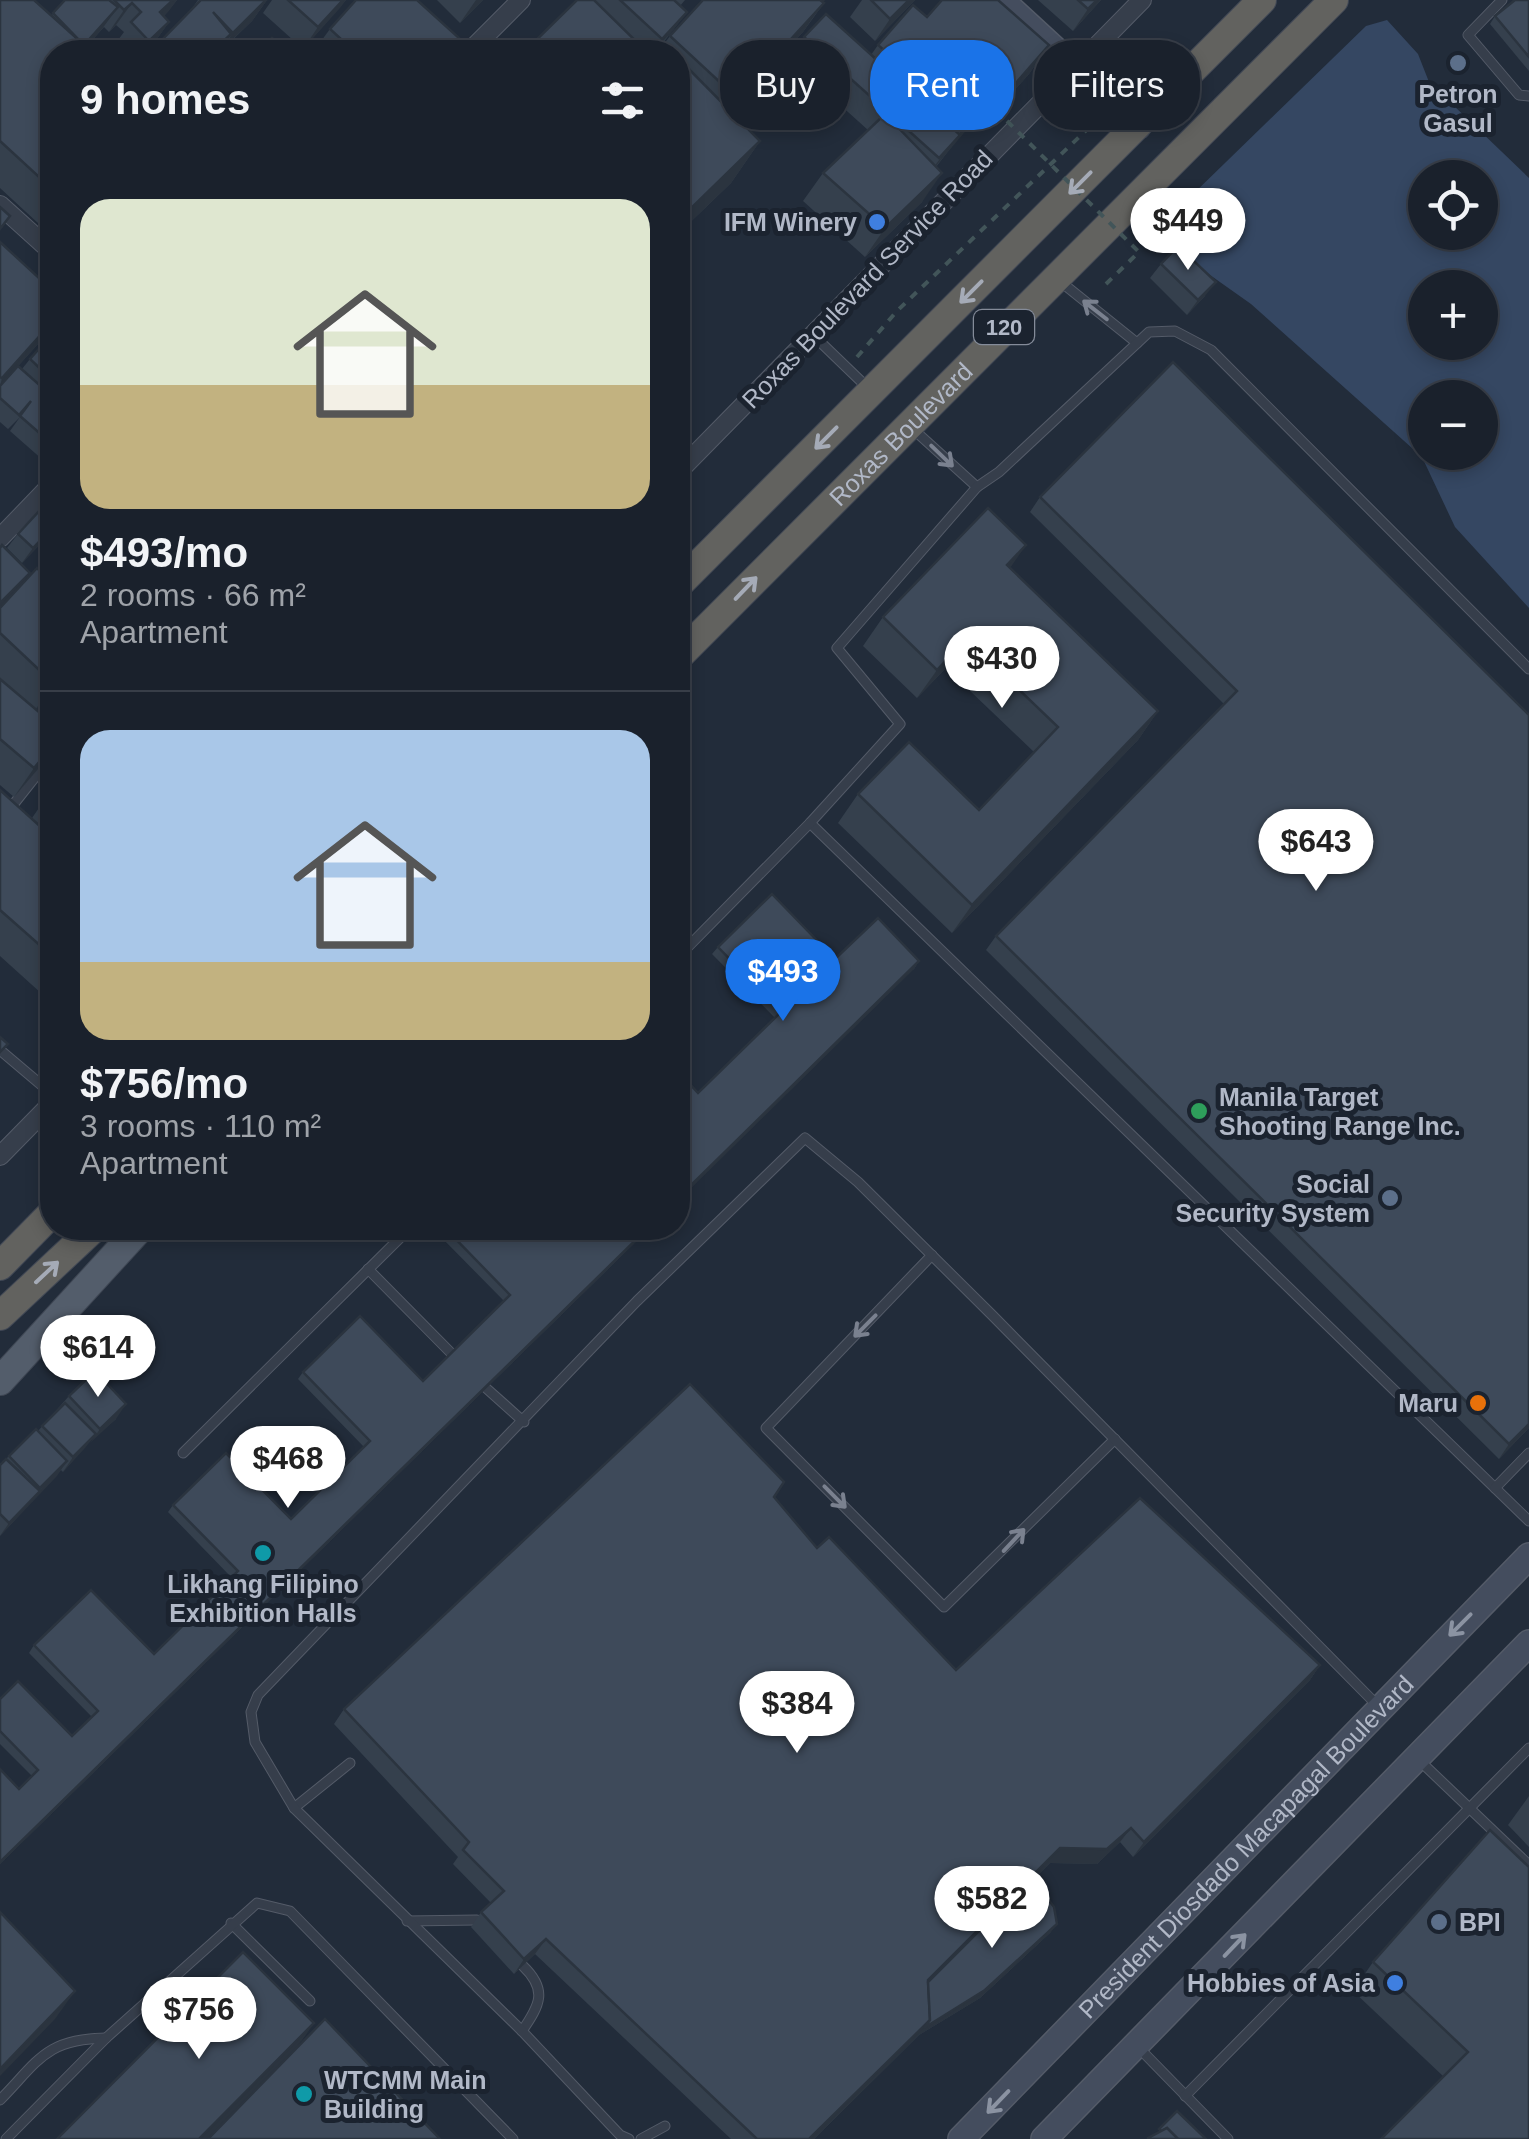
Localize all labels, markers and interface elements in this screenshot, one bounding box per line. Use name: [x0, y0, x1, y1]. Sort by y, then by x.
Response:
chip: Buy: [720, 40, 850, 130]
chip: Rent: [870, 40, 1014, 130]
chip: Filters: [1034, 40, 1200, 130]
marker: Petron Gasul: [1447, 52, 1469, 74]
icon: filters: [595, 73, 650, 128]
text: 9 homes: [80, 76, 250, 123]
place label: Petron Gasul: [1418, 80, 1498, 137]
street label: Roxas Boulevard Service Road: [736, 144, 998, 414]
map controls: [1408, 160, 1498, 470]
button: locate: [1408, 160, 1498, 250]
one-way arrow: [1068, 171, 1092, 195]
pin: $449: [1129, 188, 1247, 273]
text: $449: [1152, 202, 1224, 238]
place label: IFM Winery: [724, 208, 857, 236]
marker: IFM Winery: [866, 211, 888, 233]
icon: home: [275, 264, 455, 444]
button: +: [1408, 270, 1498, 360]
one-way arrow: [960, 280, 984, 304]
one-way arrow: [1082, 300, 1109, 321]
road number: 120: [974, 310, 1034, 344]
street label: Roxas Boulevard: [823, 357, 978, 511]
button: −: [1408, 380, 1498, 470]
one-way arrow: [814, 426, 838, 450]
one-way arrow: [929, 443, 953, 467]
text: $493/mo: [80, 529, 248, 576]
one-way arrow: [734, 576, 758, 600]
text: 2 rooms · 66 m²: [80, 577, 306, 613]
text: Apartment: [80, 614, 228, 650]
pin: $430: [943, 626, 1061, 711]
text: $430: [966, 640, 1038, 676]
icon: home: [275, 795, 455, 975]
pin: $643: [1257, 809, 1375, 894]
text: $643: [1280, 823, 1352, 859]
pin: $493: [724, 939, 842, 1024]
text: $493: [747, 953, 819, 989]
text: $756/mo: [80, 1060, 248, 1107]
place label: Manila Target Shooting Range Inc.: [1219, 1083, 1461, 1140]
marker: Manila Target Shooting Range Inc.: [1188, 1100, 1210, 1122]
text: 3 rooms · 110 m²: [80, 1108, 321, 1144]
text: Apartment: [80, 1145, 228, 1181]
place label: Social Security System: [1175, 1170, 1370, 1227]
marker: Social Security System: [1379, 1187, 1401, 1209]
one-way arrow: [34, 1261, 59, 1284]
one-way arrow: [854, 1314, 878, 1338]
pin: $614: [39, 1315, 157, 1400]
text: $614: [62, 1329, 134, 1365]
place label: Maru: [1398, 1389, 1458, 1417]
marker: Maru: [1467, 1392, 1489, 1414]
pin: $468: [229, 1426, 347, 1511]
text: $468: [252, 1440, 324, 1476]
one-way arrow: [822, 1485, 846, 1509]
one-way arrow: [1002, 1528, 1026, 1552]
marker: Likhang Filipino Exhibition Halls: [252, 1542, 274, 1564]
place label: Likhang Filipino Exhibition Halls: [167, 1570, 359, 1627]
one-way arrow: [1449, 1612, 1473, 1636]
street label: President Diosdado Macapagal Boulevard: [1073, 1670, 1419, 2024]
pin: $384: [738, 1671, 856, 1756]
text: $384: [761, 1685, 833, 1721]
pin: $582: [933, 1866, 1051, 1951]
text: $582: [956, 1880, 1028, 1916]
place label: BPI: [1459, 1908, 1501, 1936]
marker: BPI: [1428, 1911, 1450, 1933]
one-way arrow: [1223, 1933, 1247, 1957]
place label: Hobbies of Asia: [1187, 1969, 1376, 1997]
marker: Hobbies of Asia: [1384, 1972, 1406, 1994]
pin: $756: [140, 1977, 258, 2062]
text: $756: [163, 1991, 235, 2027]
place label: WTCMM Main Building: [324, 2066, 486, 2123]
marker: WTCMM Main Building: [293, 2083, 315, 2105]
one-way arrow: [986, 2089, 1010, 2113]

